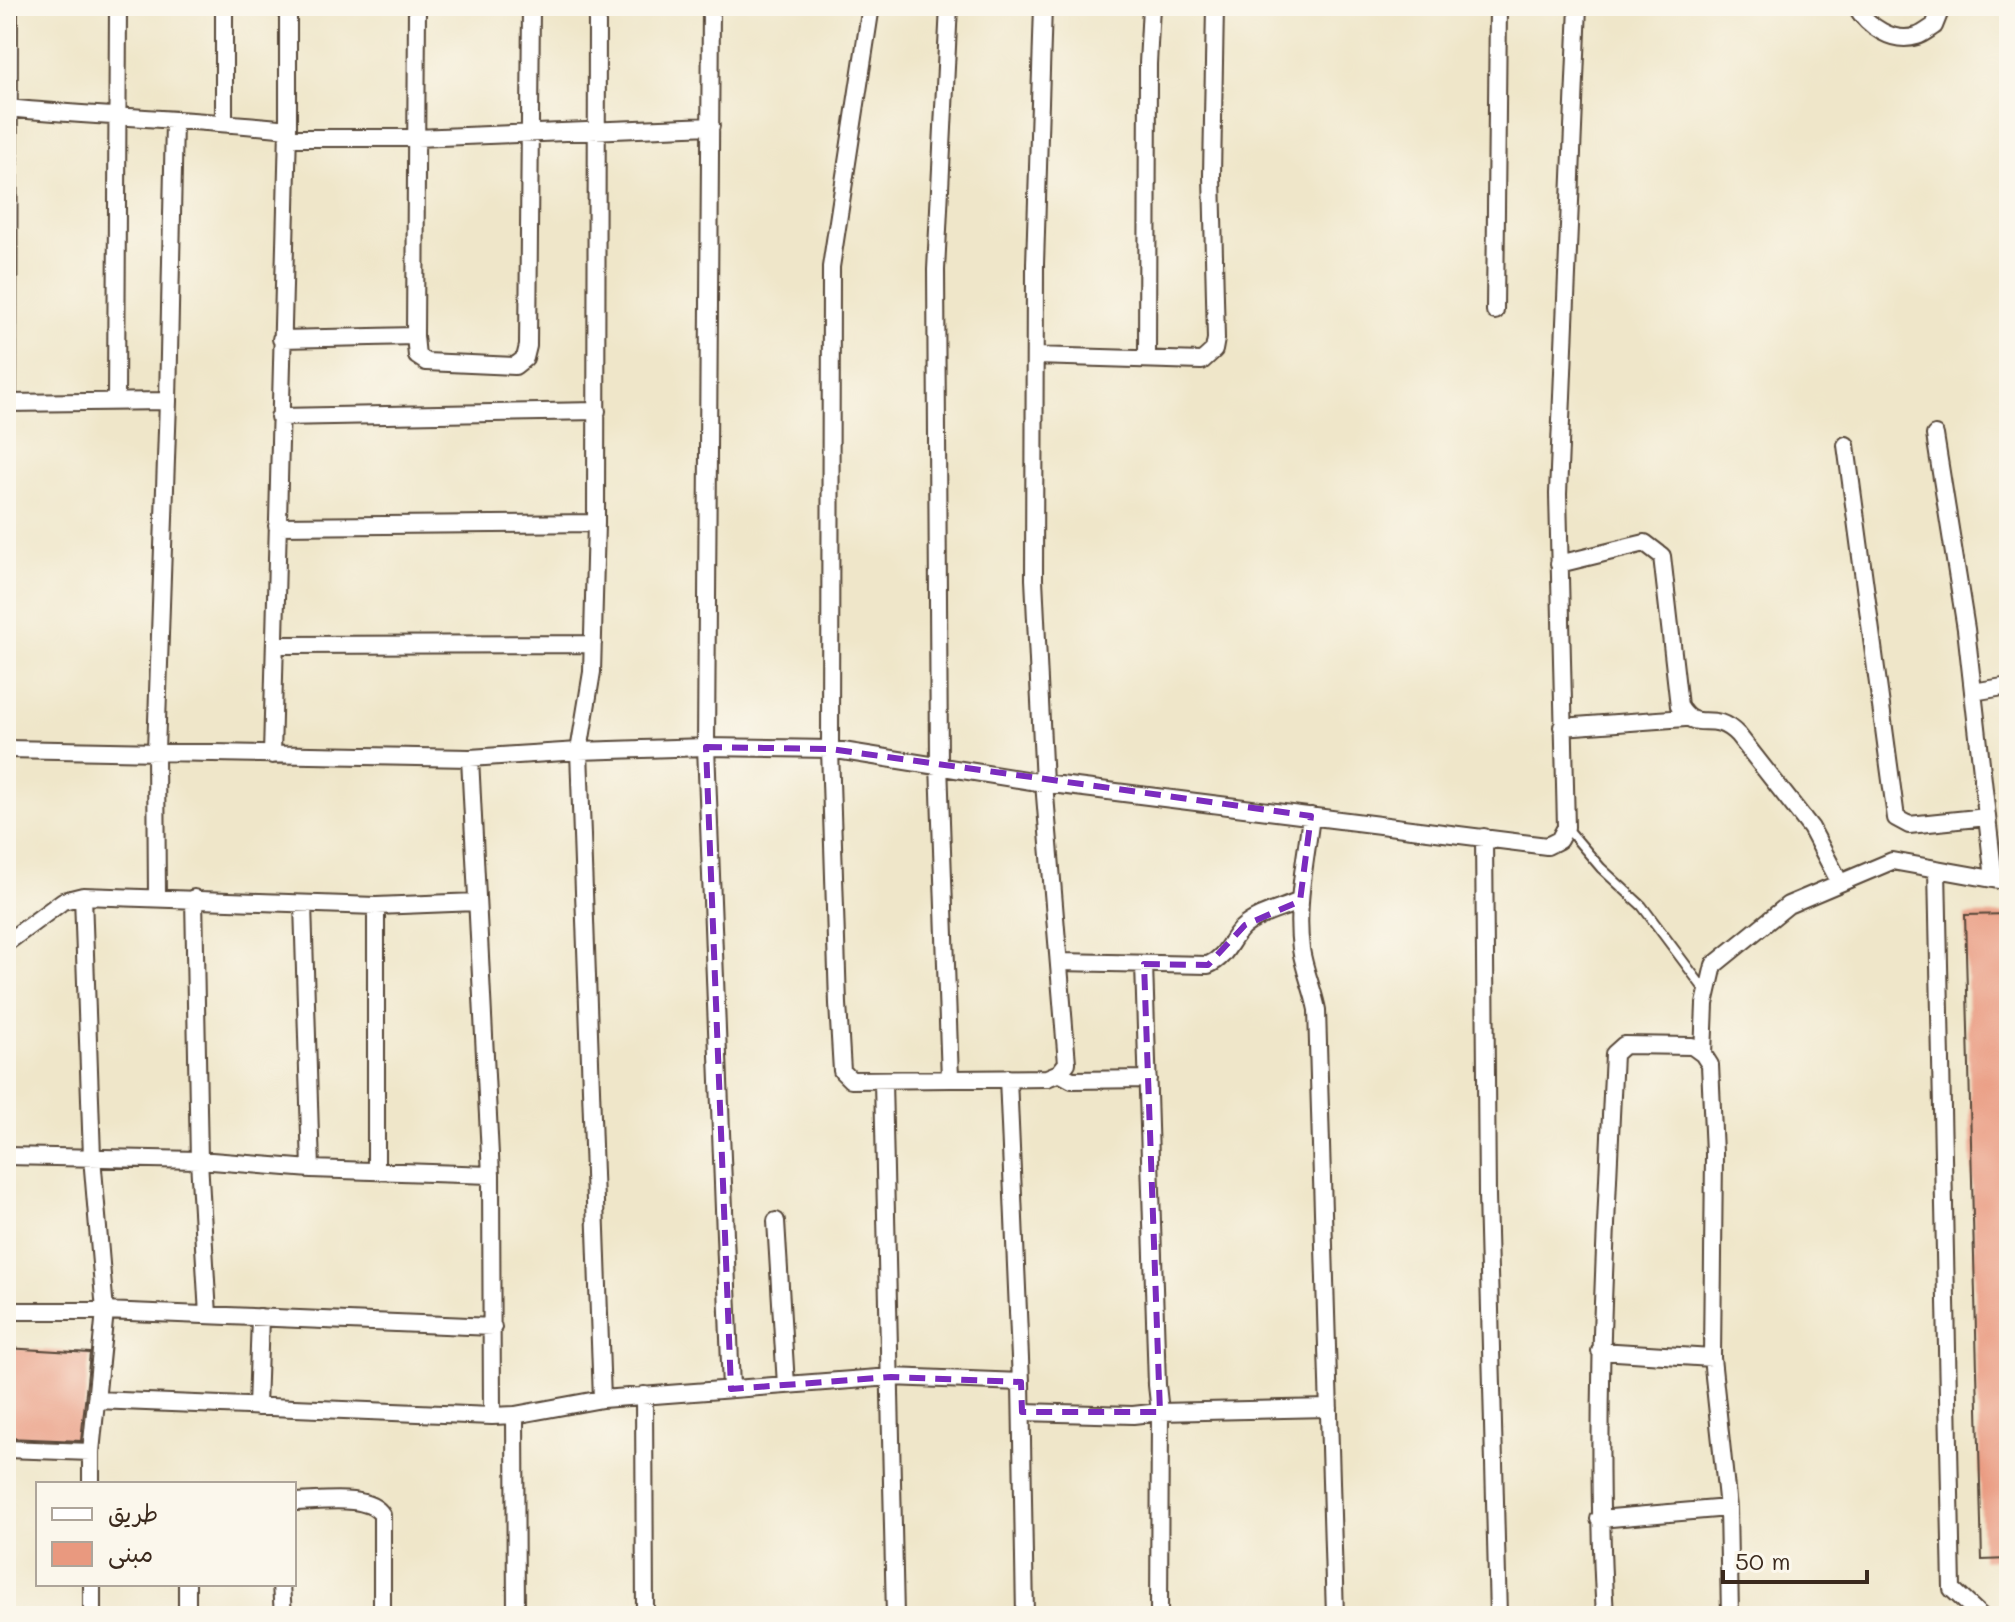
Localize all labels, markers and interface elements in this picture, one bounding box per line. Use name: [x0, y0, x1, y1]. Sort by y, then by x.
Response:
legend: [36, 1482, 296, 1586]
text: طريق: [108, 1497, 158, 1528]
scale bar: [1723, 1534, 1867, 1584]
text: مبنى: [108, 1537, 153, 1569]
text: 50 m: [1735, 1545, 1791, 1576]

